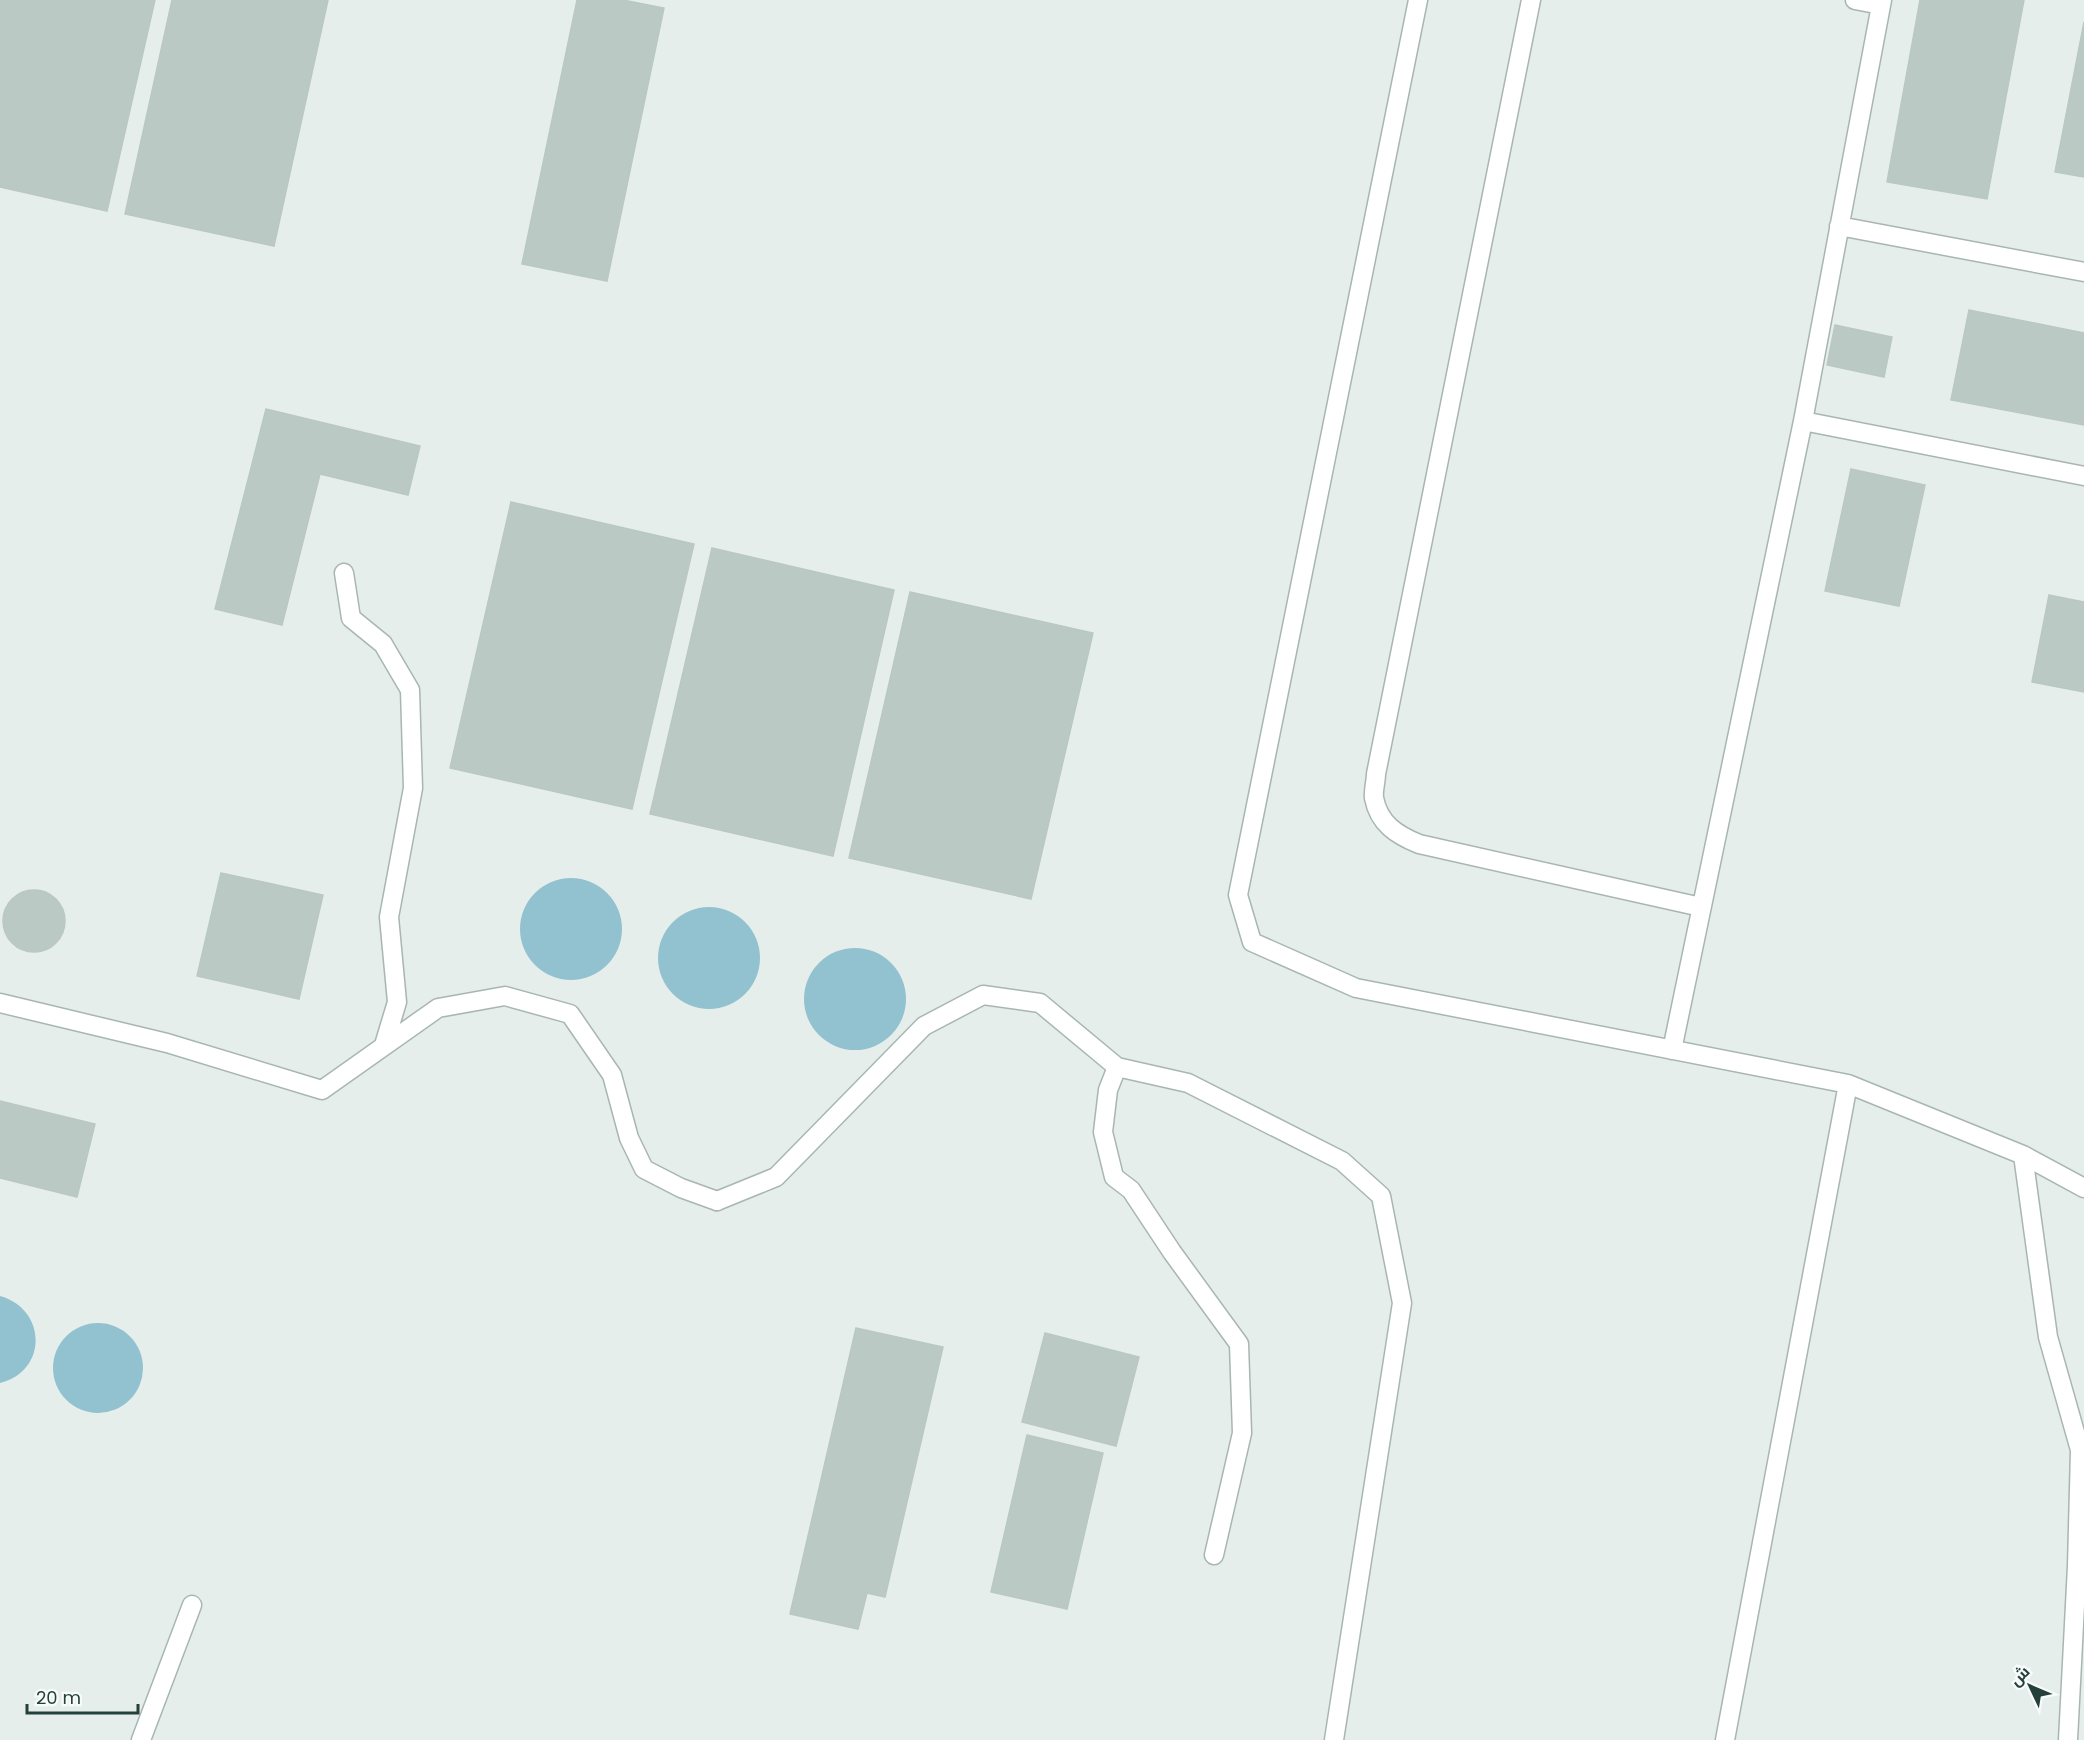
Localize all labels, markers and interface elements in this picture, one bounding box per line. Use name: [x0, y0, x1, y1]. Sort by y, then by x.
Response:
north arrow: [2000, 1656, 2060, 1716]
text: ش: [2004, 1661, 2035, 1691]
scale bar: [27, 1677, 138, 1715]
text: 20 m: [36, 1685, 81, 1710]

